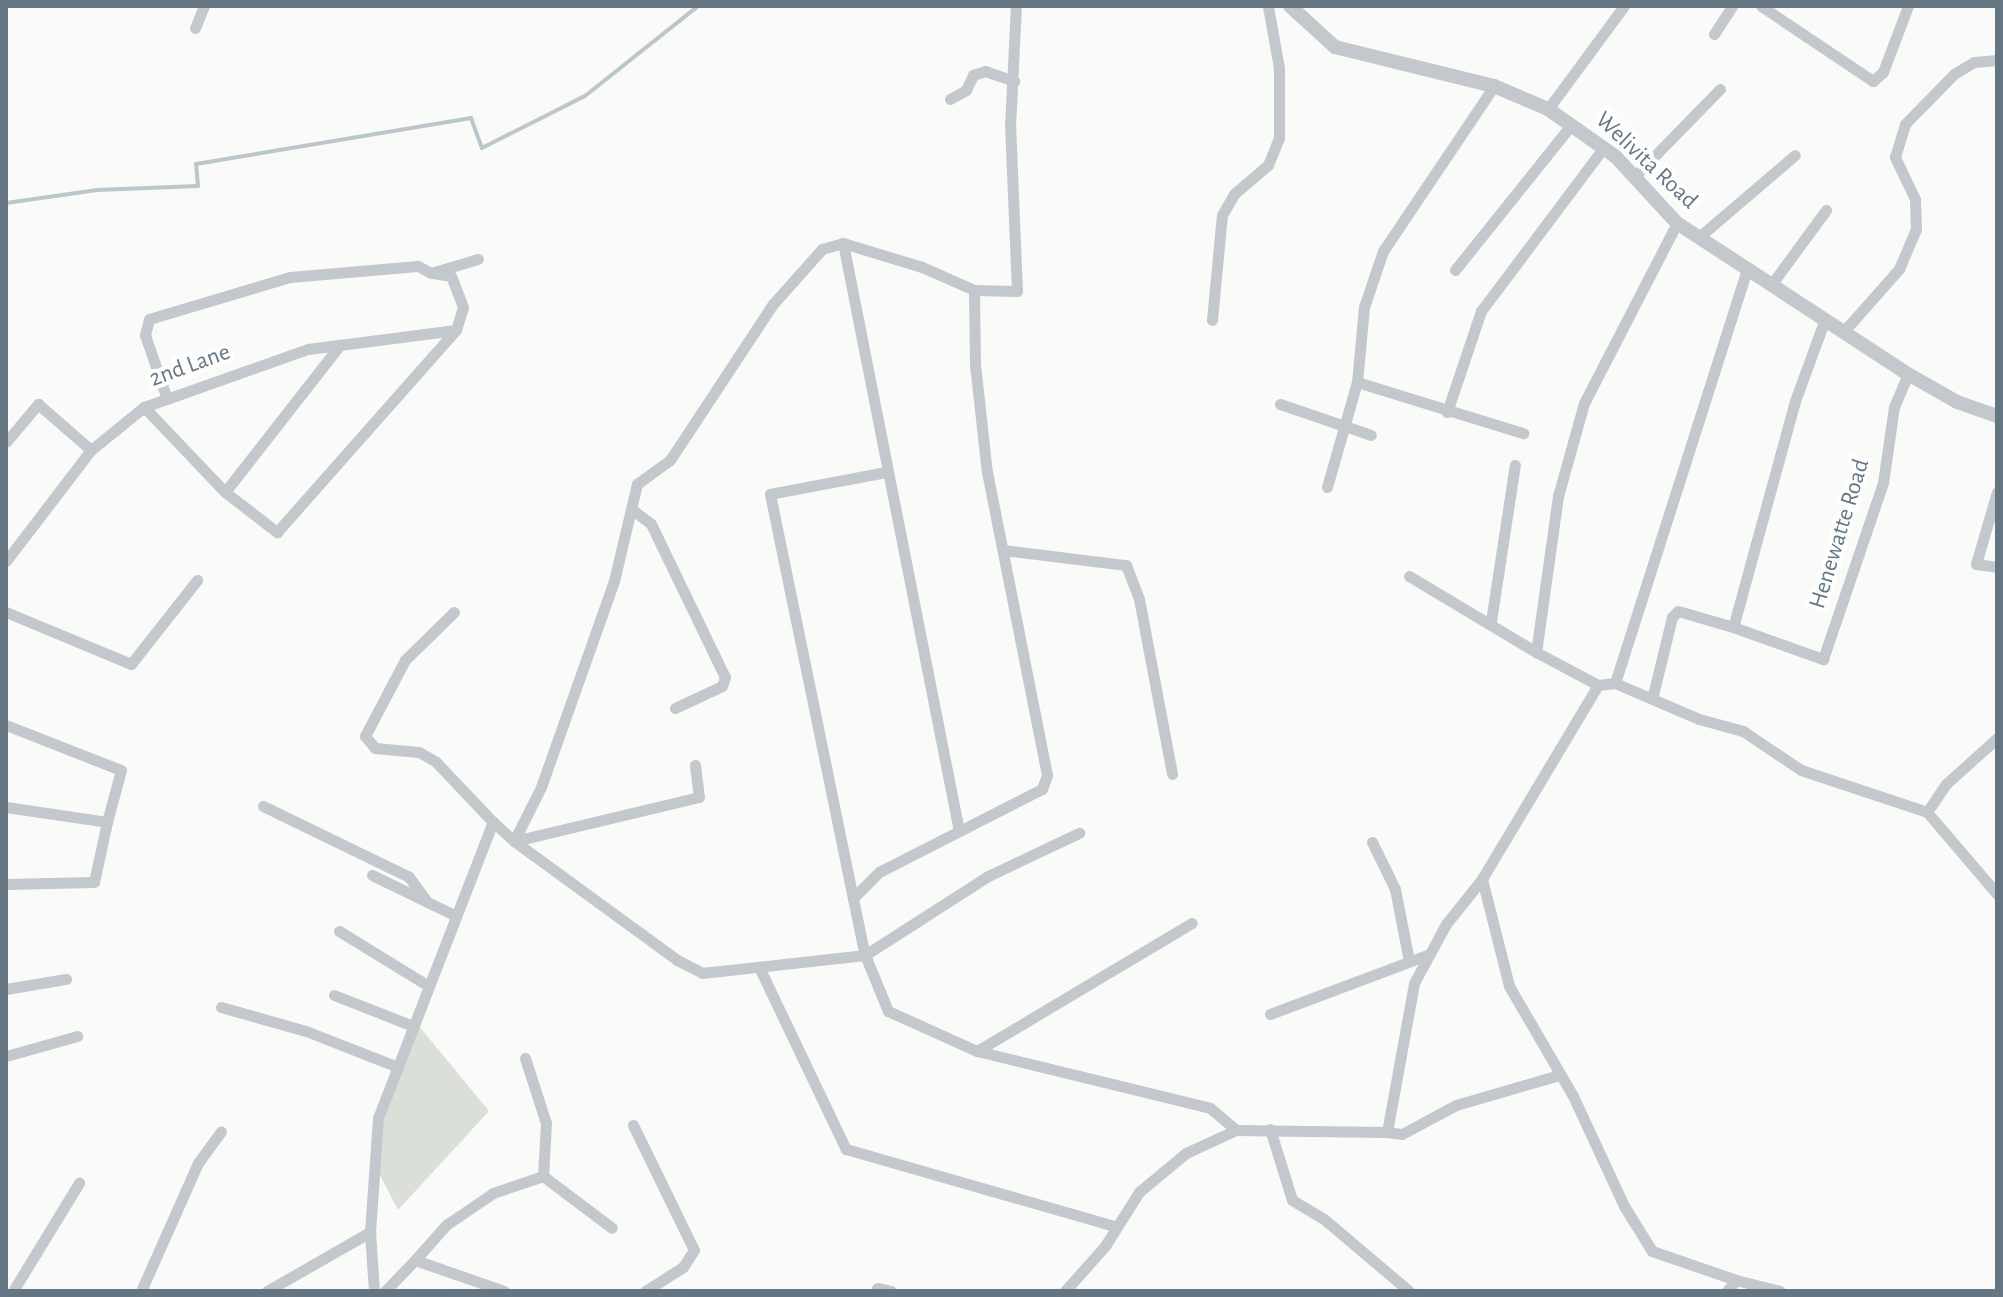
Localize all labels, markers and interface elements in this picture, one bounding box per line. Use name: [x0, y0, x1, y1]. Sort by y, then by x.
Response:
street label: Welivita Road: [1589, 106, 1703, 216]
street label: 2nd Lane: [146, 338, 234, 394]
street label: Henewatte Road: [1804, 456, 1876, 612]

